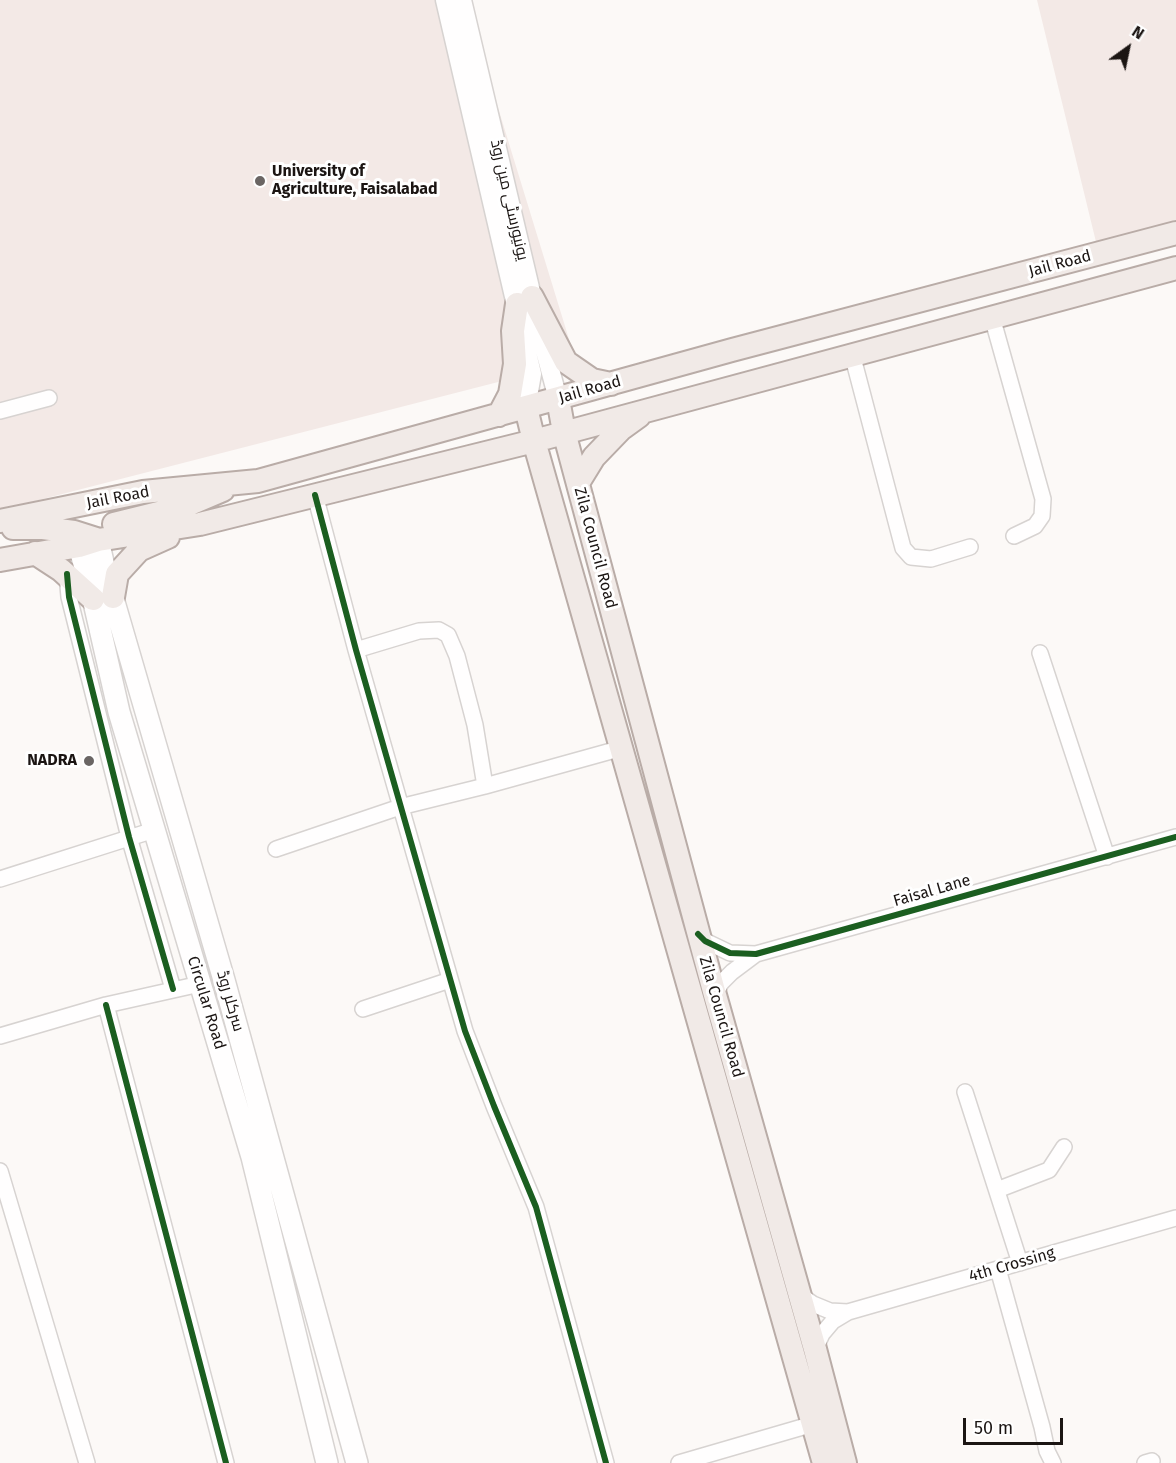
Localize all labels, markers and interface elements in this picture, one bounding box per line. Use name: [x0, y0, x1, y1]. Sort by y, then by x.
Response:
north arrow: [1098, 18, 1158, 78]
text: N: [1128, 22, 1148, 43]
street label: یونیورسٹی مین روڈ: [486, 138, 532, 262]
place label: University of Agriculture, Faisalabad: [272, 162, 438, 200]
marker: University of Agriculture, Faisalabad: [253, 174, 267, 188]
street label: Jail Road: [1027, 246, 1093, 282]
street label: Jail Road: [557, 372, 623, 408]
street label: Jail Road: [85, 482, 151, 514]
street label: Zila Council Road: [570, 485, 620, 611]
place label: NADRA: [27, 751, 77, 771]
marker: NADRA: [82, 754, 96, 768]
street label: Faisal Lane: [891, 871, 973, 911]
street label: Circular Road: [183, 954, 229, 1052]
street label: Zila Council Road: [695, 954, 747, 1080]
street label: سرکلر روڈ: [212, 968, 248, 1034]
street label: 4th Crossing: [967, 1244, 1057, 1286]
scale bar: [966, 1406, 1066, 1444]
text: 50 m: [974, 1417, 1013, 1439]

